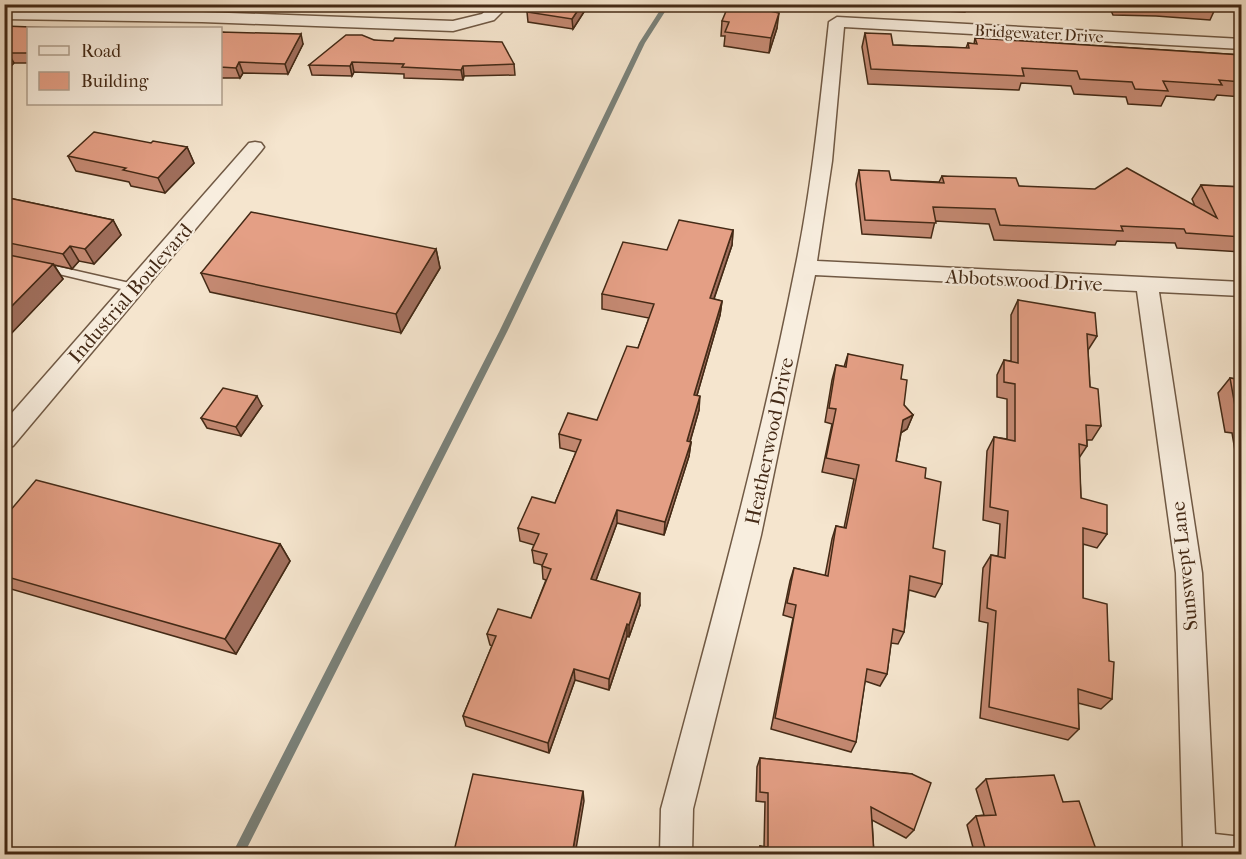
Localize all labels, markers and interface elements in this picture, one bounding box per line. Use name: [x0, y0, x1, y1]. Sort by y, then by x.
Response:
street label: Bridgewater Drive: [974, 21, 1104, 46]
legend: [27, 27, 222, 105]
text: Road: [81, 41, 121, 62]
text: Building: [81, 71, 149, 92]
street label: Industrial Boulevard: [64, 218, 198, 368]
street label: Abbotswood Drive: [944, 265, 1103, 296]
street label: Heatherwood Drive: [741, 355, 798, 527]
street label: Sunswept Lane: [1166, 500, 1203, 632]

